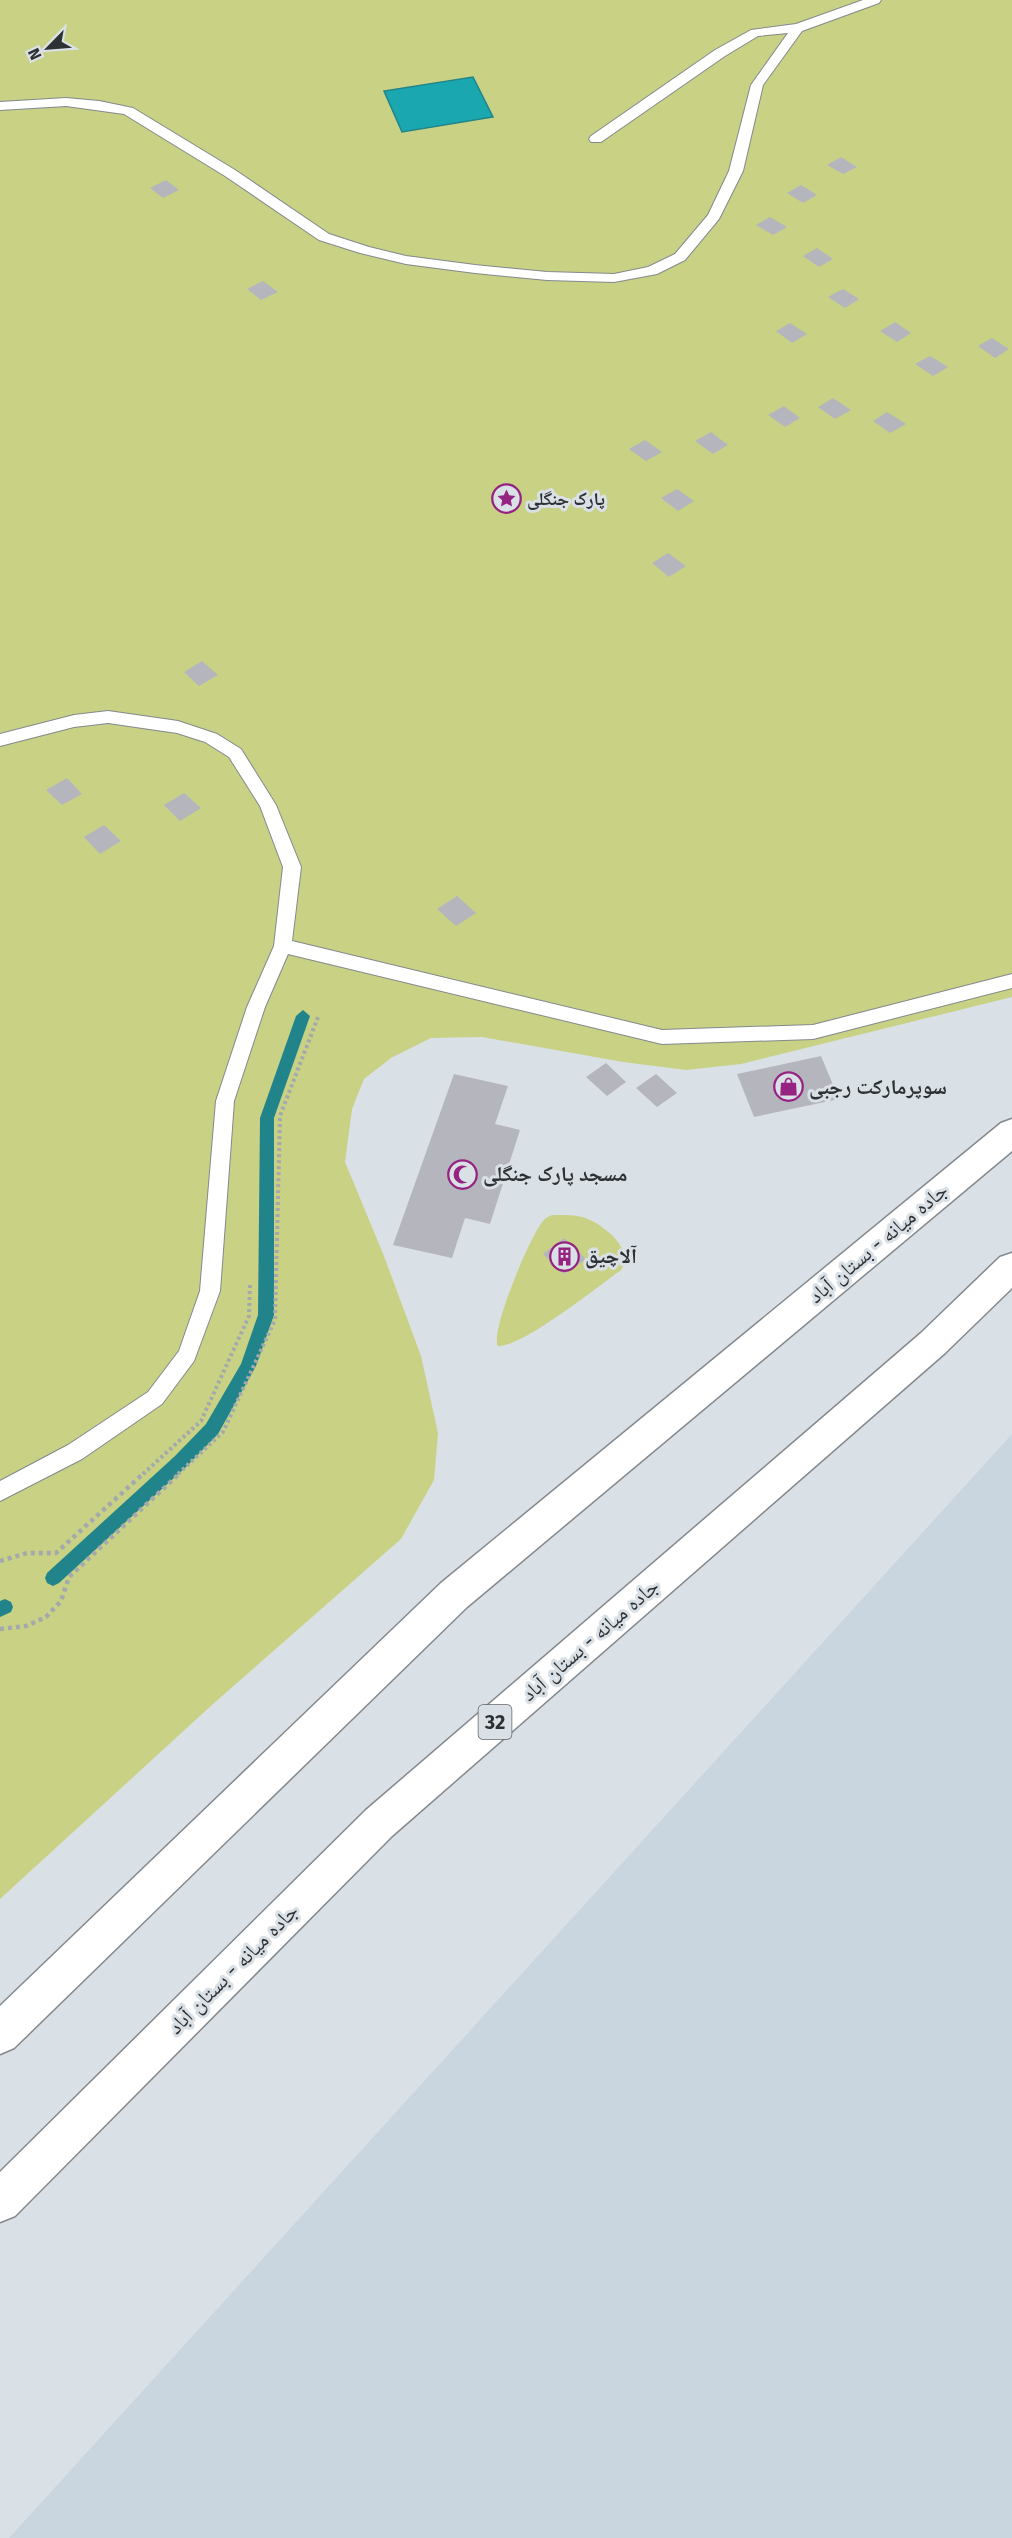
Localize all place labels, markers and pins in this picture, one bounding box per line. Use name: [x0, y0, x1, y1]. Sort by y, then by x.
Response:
place icon: پارک جنگلی: [490, 483, 522, 515]
place label: پارک جنگلی: [527, 488, 605, 510]
shop icon: سوپرمارکت رجبی: [772, 1071, 804, 1103]
place label: سوپرمارکت رجبی: [809, 1074, 947, 1100]
mosque icon: مسجد پارک جنگلی: [446, 1158, 478, 1190]
place label: مسجد پارک جنگلی: [483, 1161, 627, 1187]
building icon: آلاچیق: [548, 1240, 580, 1272]
place label: آلاچیق: [585, 1243, 637, 1269]

